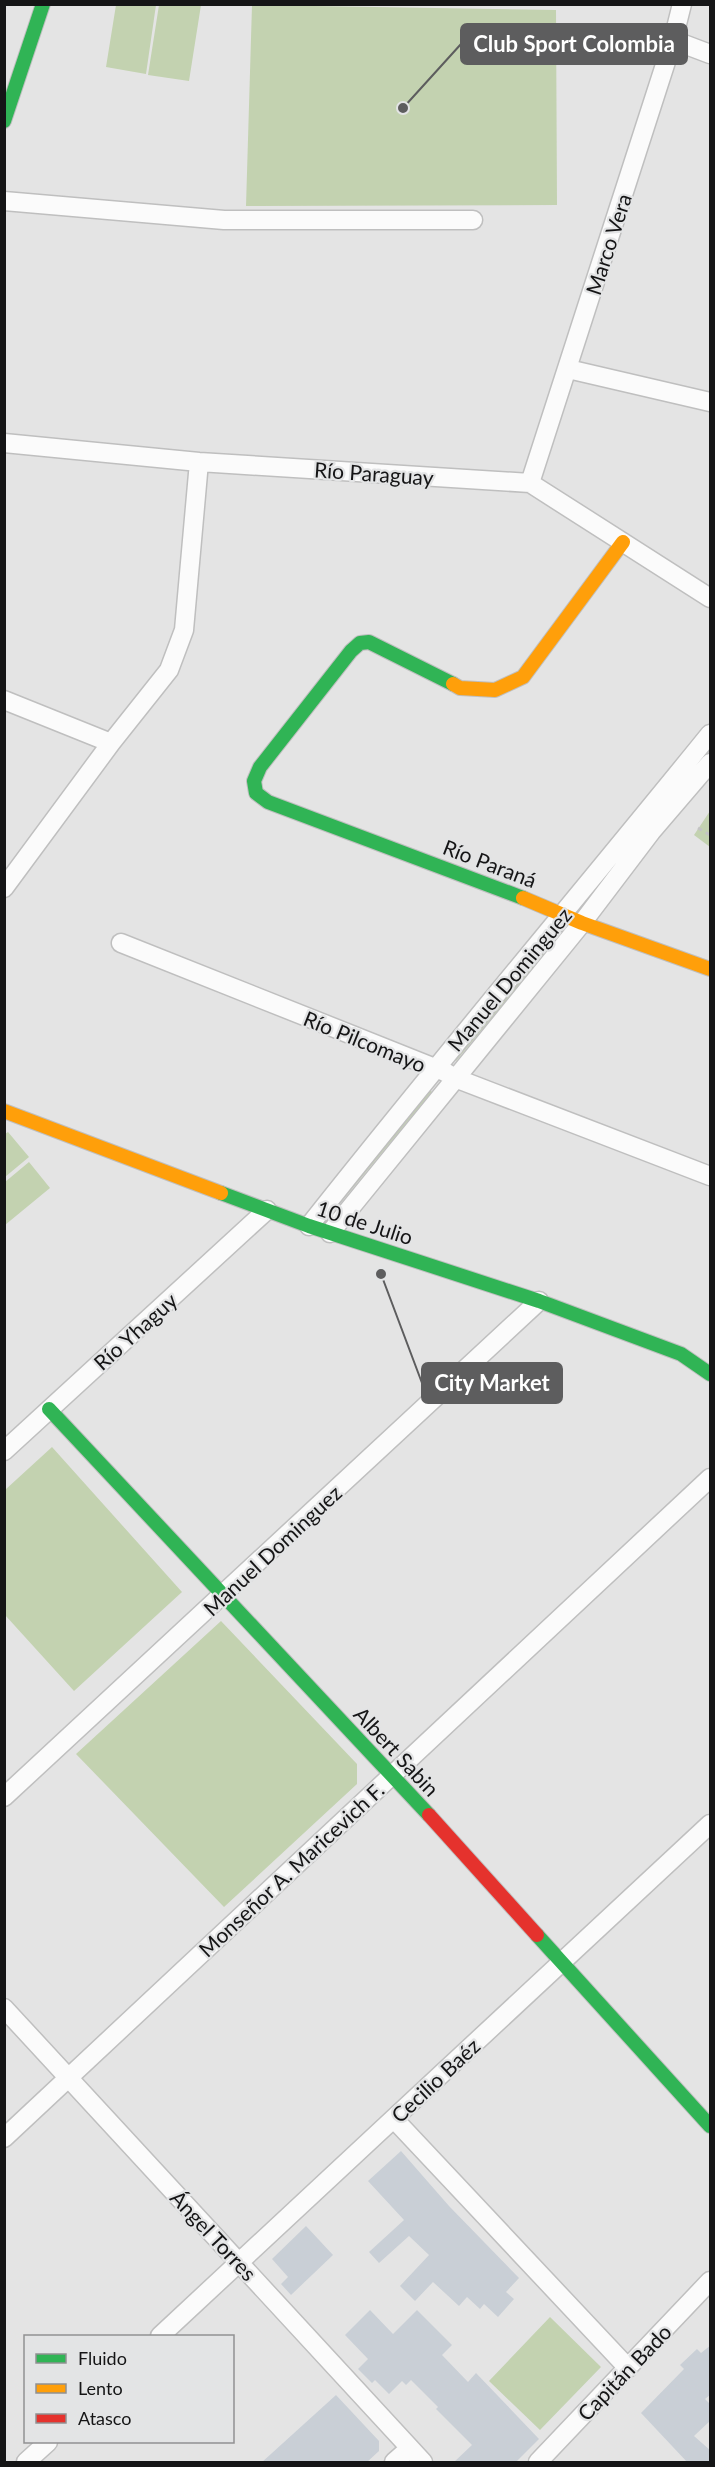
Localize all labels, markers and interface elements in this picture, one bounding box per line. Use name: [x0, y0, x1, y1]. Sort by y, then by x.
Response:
callout: Club Sport Colombia: [461, 24, 687, 64]
text: Club Sport Colombia: [473, 30, 675, 57]
street label: Marco Vera: [580, 190, 636, 298]
street label: Río Paraguay: [313, 456, 435, 490]
street label: Río Paraná: [440, 834, 540, 892]
street label: Manuel Dominguez: [442, 902, 576, 1056]
street label: Río Pilcomayo: [300, 1005, 430, 1077]
street label: 10 de Julio: [314, 1195, 416, 1249]
street label: Río Yhaguy: [88, 1287, 182, 1375]
callout: City Market: [422, 1363, 562, 1403]
text: City Market: [434, 1369, 551, 1396]
street label: Manuel Dominguez: [198, 1480, 346, 1620]
street label: Albert Sabin: [349, 1701, 445, 1801]
street label: Monseñor A. Maricevich F.: [193, 1777, 389, 1961]
street label: Cecilio Baéz: [386, 2033, 484, 2127]
street label: Ángel Torres: [166, 2185, 262, 2285]
street label: Capitán Bado: [572, 2319, 676, 2425]
legend: [24, 2335, 234, 2443]
text: Fluido: [78, 2347, 127, 2369]
text: Lento: [78, 2377, 123, 2399]
text: Atasco: [78, 2407, 131, 2429]

